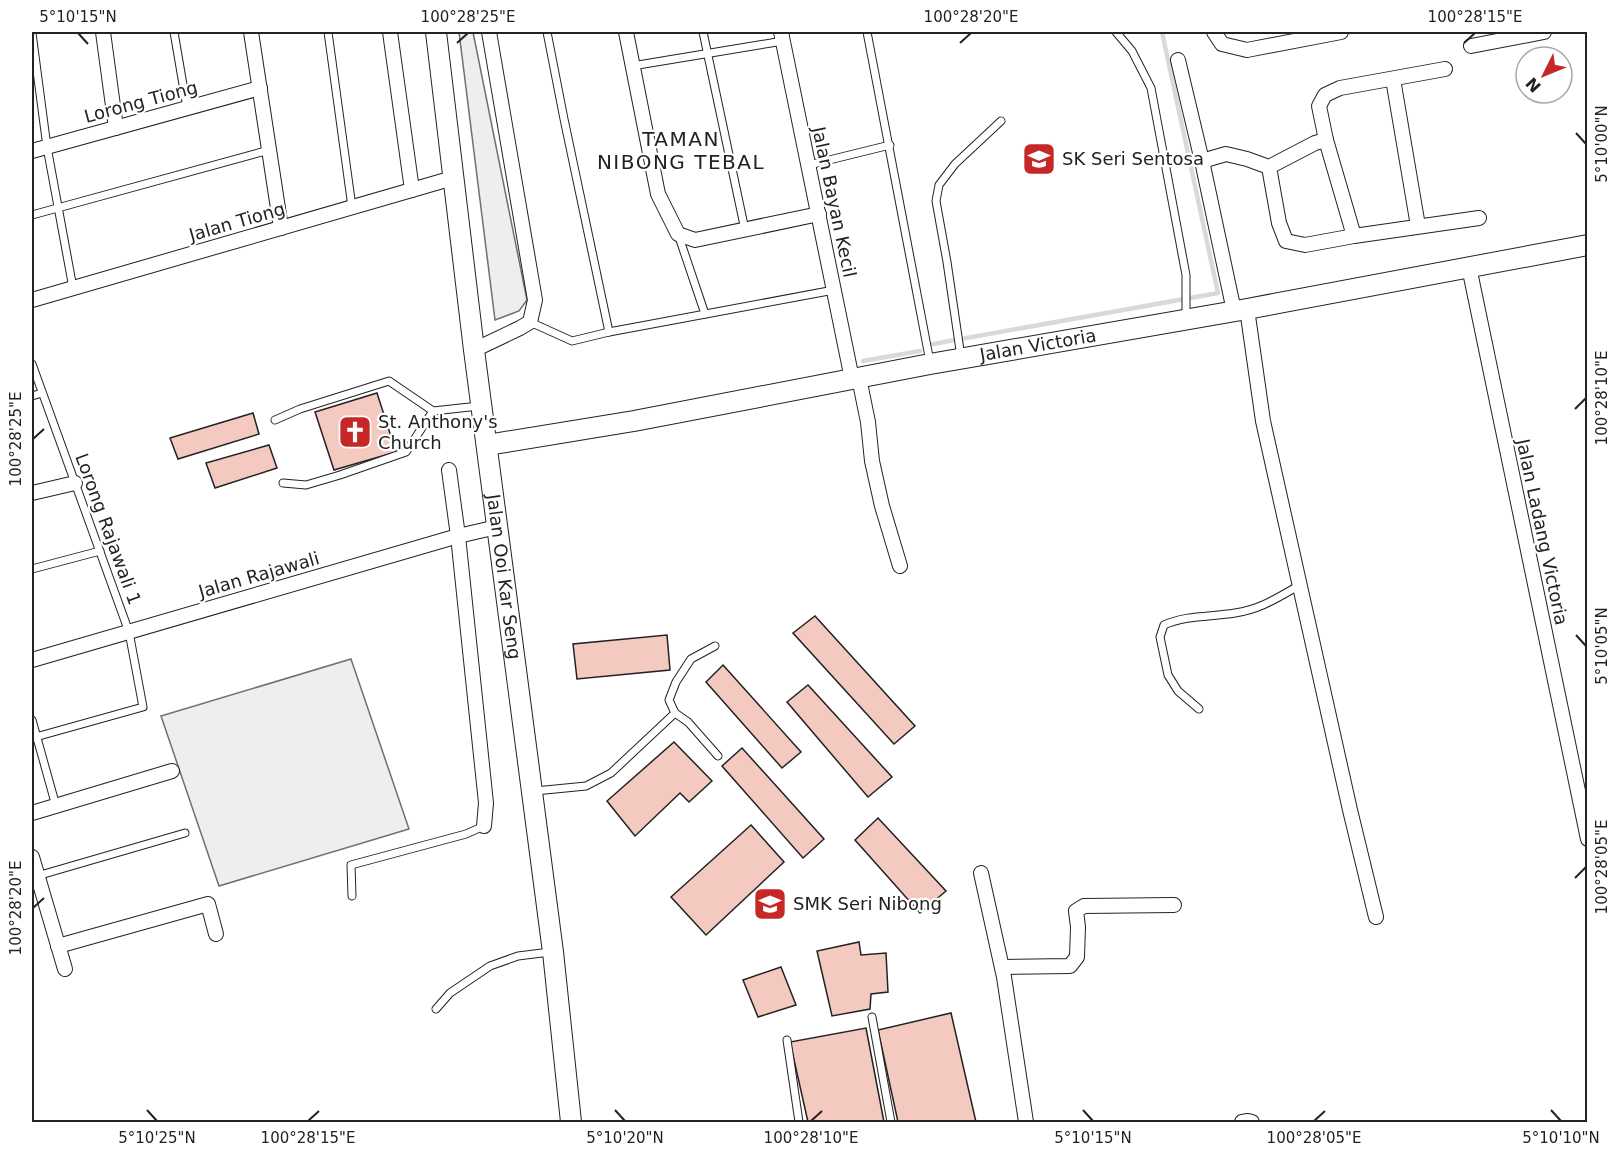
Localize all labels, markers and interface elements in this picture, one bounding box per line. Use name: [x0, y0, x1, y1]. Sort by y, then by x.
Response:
text: 5°10'15"N: [39, 8, 117, 26]
text: 100°28'25"E: [421, 8, 515, 26]
text: 100°28'20"E: [924, 8, 1018, 26]
text: 100°28'15"E: [1428, 8, 1522, 26]
north arrow: [1514, 45, 1574, 105]
text: N: [1522, 74, 1545, 96]
street label: Lorong Tiong: [82, 76, 200, 127]
text: 5°10'00"N: [1593, 105, 1611, 183]
street label: Jalan Bayan Kecil: [808, 124, 861, 279]
district label: TAMAN NIBONG TEBAL: [597, 127, 765, 174]
school or university icon: SK Seri Sentosa: [1021, 141, 1057, 177]
place label: SK Seri Sentosa: [1062, 148, 1204, 169]
street label: Jalan Tiong: [186, 198, 287, 246]
street label: Jalan Victoria: [977, 324, 1098, 365]
text: 100°28'10"E: [1593, 351, 1611, 445]
text: 100°28'25"E: [7, 392, 25, 486]
place label: St. Anthony's Church: [378, 411, 498, 453]
church icon: St. Anthony's Church: [337, 414, 373, 450]
street label: Jalan Ladang Victoria: [1512, 436, 1572, 627]
street label: Lorong Rajawali 1: [71, 450, 146, 607]
street label: Jalan Ooi Kar Seng: [483, 492, 526, 661]
street label: Jalan Rajawali: [195, 547, 322, 602]
text: 5°10'05"N: [1593, 607, 1611, 685]
text: 100°28'05"E: [1593, 820, 1611, 914]
text: 100°28'20"E: [7, 861, 25, 955]
school or university icon: SMK Seri Nibong: [752, 886, 788, 922]
place label: SMK Seri Nibong: [793, 893, 942, 914]
text: 5°10'25"N: [118, 1129, 196, 1147]
text: 100°28'15"E: [261, 1129, 355, 1147]
text: 5°10'20"N: [586, 1129, 664, 1147]
text: 100°28'10"E: [764, 1129, 858, 1147]
text: 5°10'15"N: [1054, 1129, 1132, 1147]
text: 100°28'05"E: [1267, 1129, 1361, 1147]
text: 5°10'10"N: [1522, 1129, 1600, 1147]

